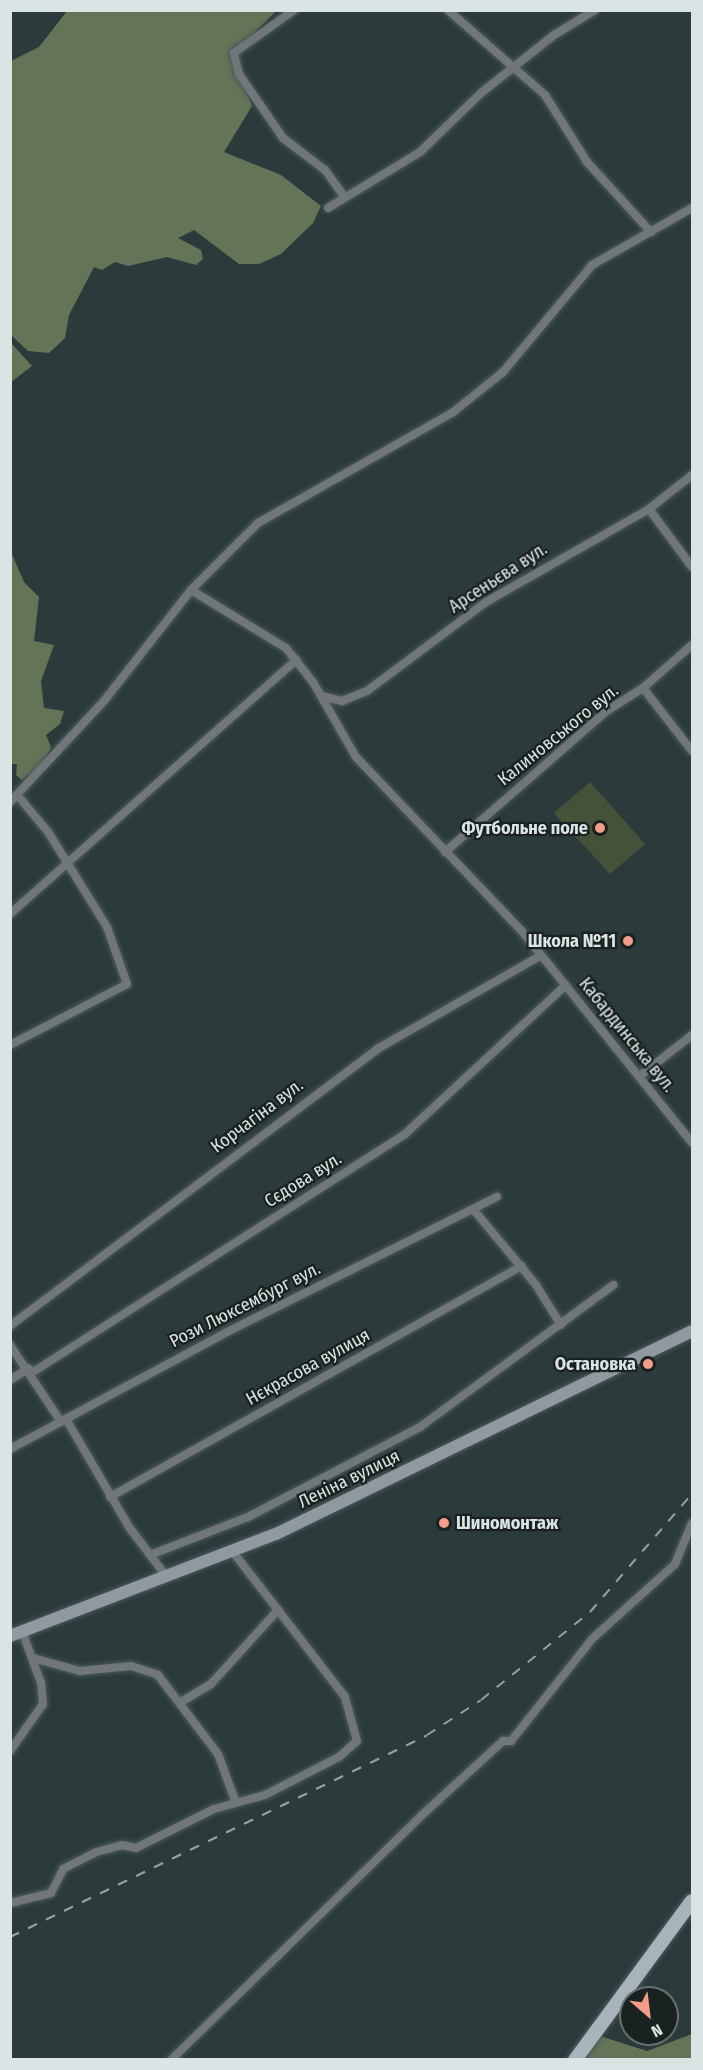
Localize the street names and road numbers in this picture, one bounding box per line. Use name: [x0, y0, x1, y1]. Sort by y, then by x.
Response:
street label: Арсеньєва вул.: [445, 538, 551, 618]
street label: Калиновського вул.: [493, 680, 623, 790]
street label: Кабардинська вул.: [574, 973, 680, 1097]
street label: Корчагіна вул.: [207, 1074, 307, 1158]
street label: Сєдова вул.: [260, 1148, 346, 1212]
street label: Рози Люксембург вул.: [166, 1258, 324, 1352]
street label: Нєкрасова вулиця: [242, 1324, 374, 1410]
street label: Леніна вулиця: [295, 1445, 403, 1513]

